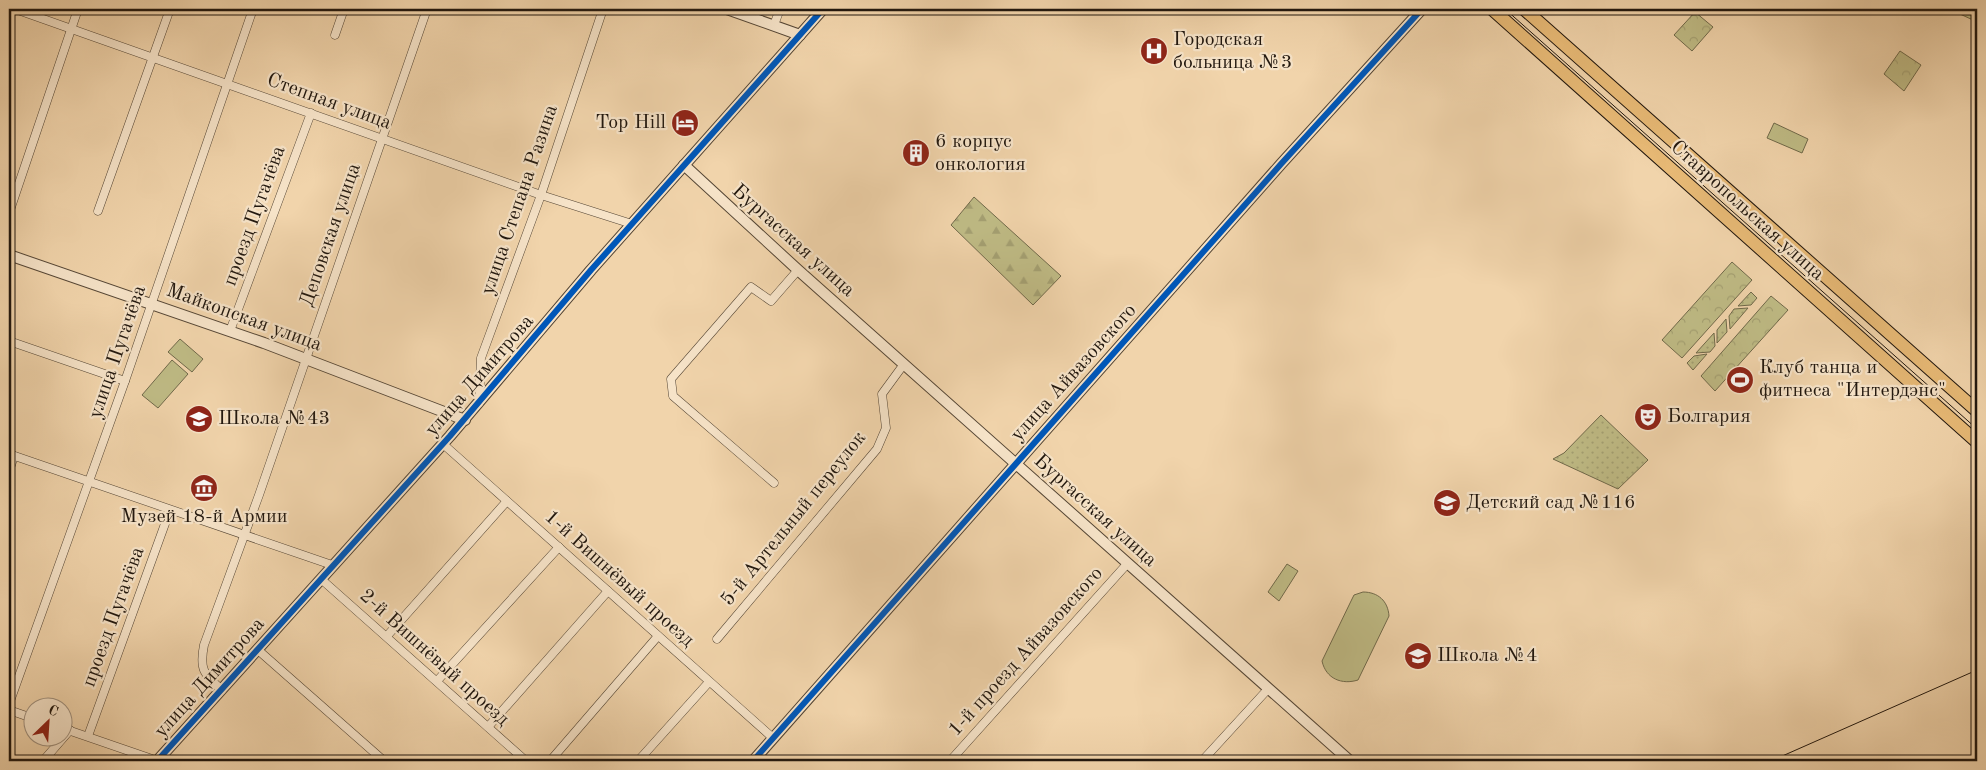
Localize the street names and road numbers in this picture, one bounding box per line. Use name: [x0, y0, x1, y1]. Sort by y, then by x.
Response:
street label: Степная улица: [264, 70, 394, 134]
street label: улица Степана Разина: [478, 102, 562, 298]
street label: Ставропольская улица: [1666, 137, 1828, 285]
street label: проезд Пугачёва: [220, 143, 290, 289]
street label: Деповская улица: [297, 161, 365, 309]
street label: Бургасская улица: [728, 181, 858, 301]
street label: Майкопская улица: [163, 281, 325, 356]
street label: улица Пугачёва: [86, 283, 150, 421]
street label: улица Айвазовского: [1007, 301, 1141, 445]
street label: улица Димитрова: [422, 311, 538, 441]
street label: 5-й Артельный переулок: [718, 428, 870, 610]
street label: Бургасская улица: [1030, 451, 1160, 571]
street label: 1-й Вишнёвый проезд: [540, 507, 698, 651]
street label: проезд Пугачёва: [79, 544, 149, 690]
street label: 1-й проезд Айвазовского: [945, 564, 1107, 740]
street label: 2-й Вишнёвый проезд: [355, 586, 513, 730]
street label: улица Димитрова: [151, 614, 269, 742]

